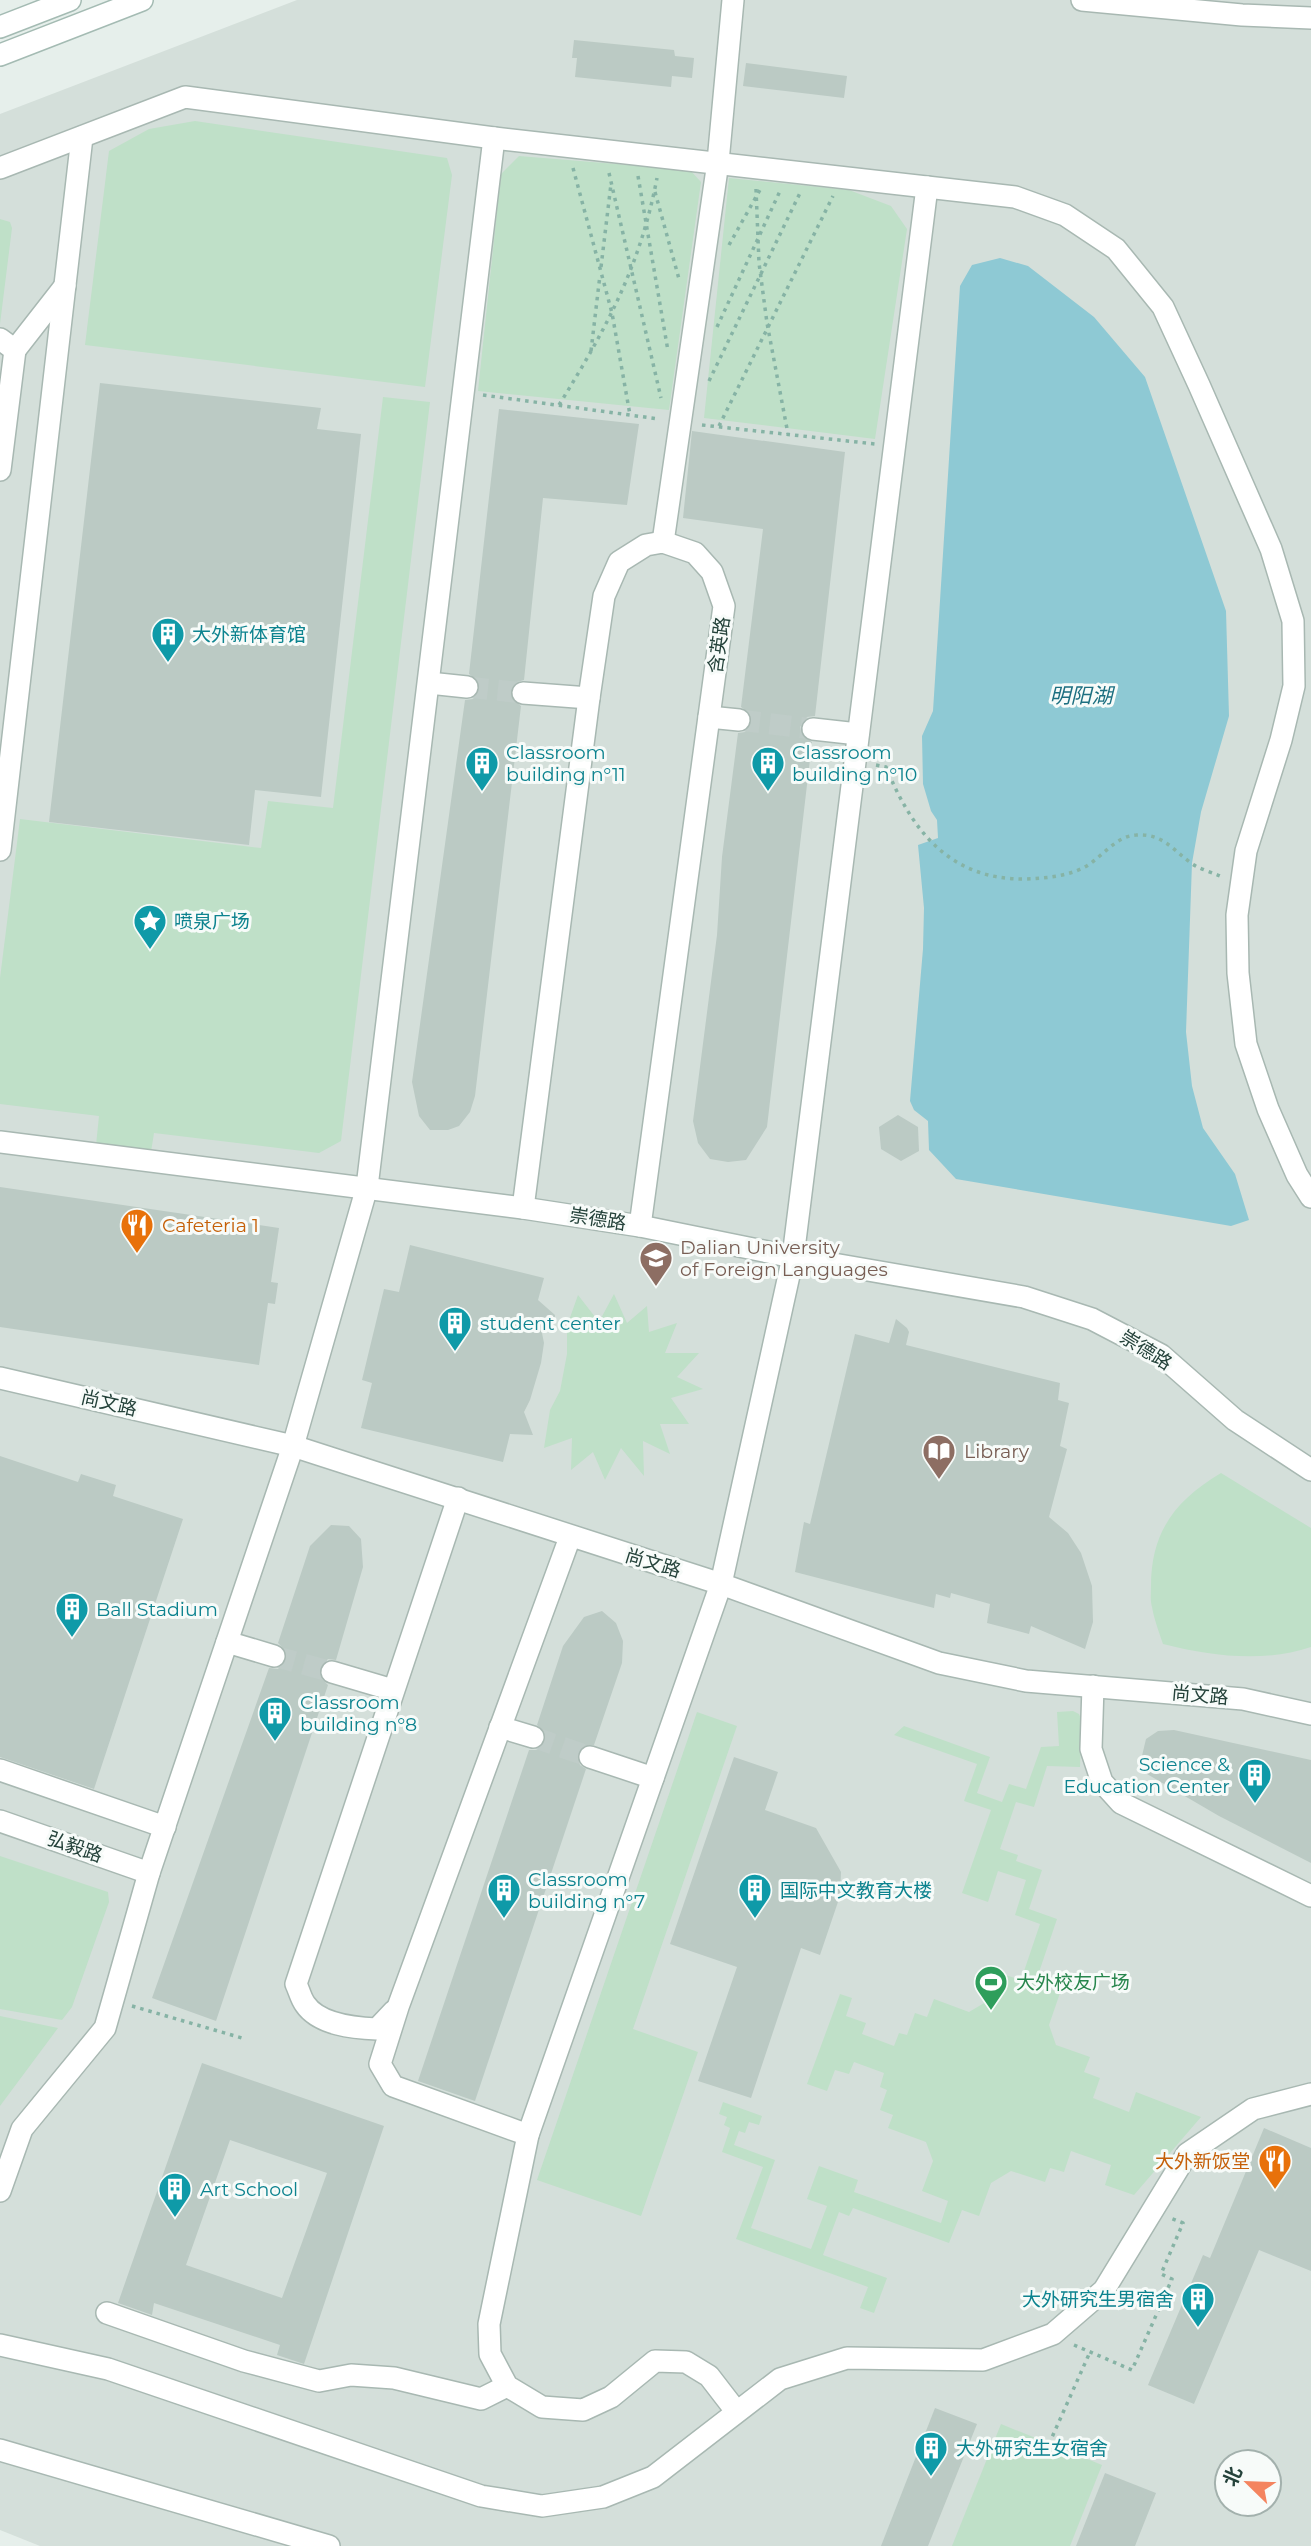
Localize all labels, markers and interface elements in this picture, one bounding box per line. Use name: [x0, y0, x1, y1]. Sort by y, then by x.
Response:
building icon: 大外新体育馆: [149, 615, 187, 664]
street label: 含英路: [704, 615, 734, 675]
place label: 大外新体育馆: [192, 623, 306, 646]
water label: 明阳湖: [1050, 683, 1115, 708]
place label: Classroom building n°11: [506, 741, 626, 786]
place label: Classroom building n°10: [792, 741, 917, 786]
building icon: Classroom building n°11: [463, 744, 501, 793]
building icon: Classroom building n°10: [749, 744, 787, 793]
place icon: 喷泉广场: [131, 902, 169, 951]
place label: 喷泉广场: [174, 910, 250, 933]
street label: 崇德路: [568, 1203, 628, 1235]
restaurant icon: Cafeteria 1: [118, 1206, 156, 1255]
place label: Cafeteria 1: [162, 1214, 259, 1237]
place label: Dalian University of Foreign Languages: [680, 1236, 888, 1281]
school or university icon: Dalian University of Foreign Languages: [637, 1239, 675, 1288]
building icon: student center: [436, 1304, 474, 1353]
place label: student center: [480, 1312, 621, 1335]
street label: 崇德路: [1116, 1325, 1176, 1375]
street label: 尚文路: [79, 1385, 139, 1421]
library icon: Library: [920, 1432, 958, 1481]
place label: Library: [964, 1440, 1030, 1463]
street label: 尚文路: [622, 1544, 684, 1582]
building icon: Ball Stadium: [53, 1590, 91, 1639]
place label: Ball Stadium: [96, 1598, 218, 1621]
street label: 尚文路: [1171, 1681, 1229, 1709]
place label: Classroom building n°8: [300, 1691, 417, 1736]
building icon: Classroom building n°8: [256, 1694, 294, 1743]
place label: Science & Education Center: [1064, 1753, 1230, 1798]
building icon: Science & Education Center: [1236, 1756, 1274, 1805]
street label: 弘毅路: [44, 1827, 106, 1867]
place label: Classroom building n°7: [528, 1868, 645, 1913]
building icon: Classroom building n°7: [485, 1871, 523, 1920]
building icon: 国际中文教育大楼: [736, 1871, 774, 1920]
place label: 国际中文教育大楼: [780, 1879, 932, 1902]
sports icon: 大外校友广场: [972, 1963, 1010, 2012]
place label: 大外校友广场: [1016, 1971, 1130, 1994]
restaurant icon: 大外新饭堂: [1256, 2142, 1294, 2191]
place label: 大外新饭堂: [1155, 2150, 1250, 2173]
building icon: Art School: [156, 2170, 194, 2219]
place label: Art School: [200, 2178, 298, 2201]
building icon: 大外研究生男宿舍: [1179, 2280, 1217, 2329]
place label: 大外研究生男宿舍: [1022, 2288, 1174, 2311]
building icon: 大外研究生女宿舍: [912, 2429, 950, 2478]
place label: 大外研究生女宿舍: [956, 2437, 1108, 2460]
north arrow: [1213, 2448, 1283, 2518]
text: 北: [1219, 2463, 1247, 2490]

